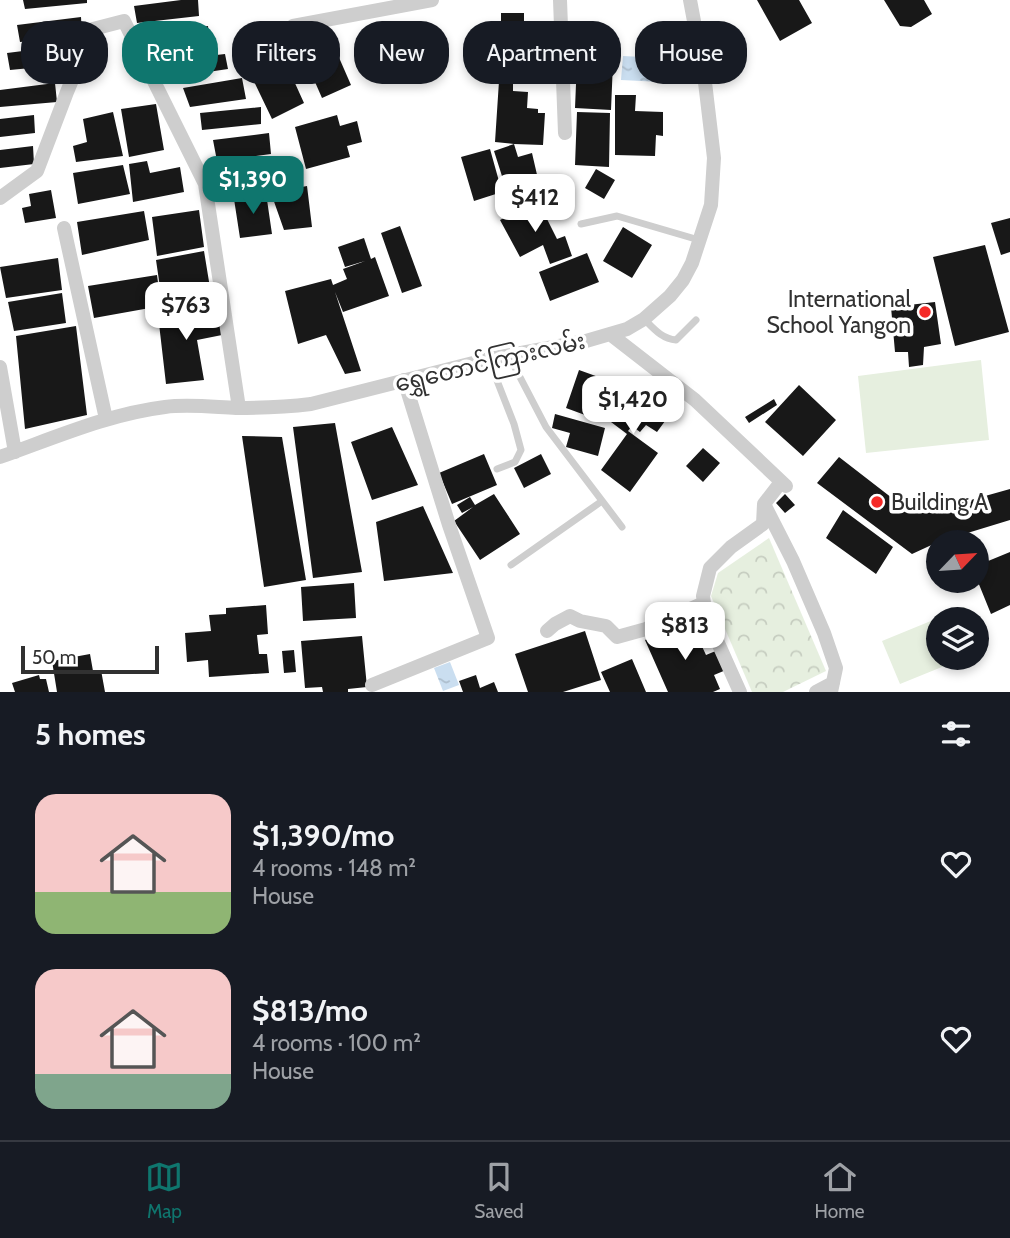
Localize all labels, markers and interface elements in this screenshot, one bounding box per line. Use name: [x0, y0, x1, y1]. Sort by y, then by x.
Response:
chip: Buy: [21, 21, 108, 84]
chip: Rent: [122, 21, 218, 84]
chip: Filters: [232, 21, 340, 84]
chip: New: [354, 21, 449, 84]
chip: Apartment: [463, 21, 621, 84]
chip: House: [635, 21, 747, 84]
pin: $1,390: [196, 156, 310, 216]
text: $1,390: [219, 165, 287, 193]
pin: $412: [494, 174, 576, 234]
text: $412: [511, 183, 559, 211]
pin: $763: [145, 282, 227, 342]
place label: International School Yangon: [766, 285, 912, 339]
text: $763: [161, 291, 211, 319]
marker: International School Yangon: [917, 304, 933, 320]
street label: ရွှေတောင်ကြားလမ်း: [392, 325, 589, 402]
pin: $1,420: [576, 376, 690, 436]
text: $1,420: [598, 385, 668, 413]
place label: Building A: [891, 488, 988, 516]
marker: Building A: [869, 494, 885, 510]
north arrow: [926, 530, 989, 593]
map controls: [926, 530, 989, 670]
pin: $813: [644, 602, 726, 662]
button: layers: [926, 607, 989, 670]
text: $813: [661, 611, 709, 639]
scale bar: [21, 643, 159, 675]
text: 50 m: [32, 646, 76, 669]
icon: filters: [937, 715, 975, 753]
text: 5 homes: [35, 716, 146, 753]
text: $1,390/mo: [252, 817, 394, 854]
icon: home: [91, 822, 175, 906]
icon: heart: [937, 845, 975, 883]
text: 4 rooms · 148 m²: [252, 854, 416, 882]
text: House: [252, 882, 314, 910]
text: $813/mo: [252, 992, 368, 1029]
icon: home: [91, 997, 175, 1081]
icon: heart: [937, 1020, 975, 1058]
text: 4 rooms · 100 m²: [252, 1029, 421, 1057]
text: House: [252, 1057, 314, 1085]
tab: Map: [145, 1158, 183, 1223]
tab: Saved: [474, 1158, 524, 1223]
tab: Home: [815, 1158, 865, 1223]

